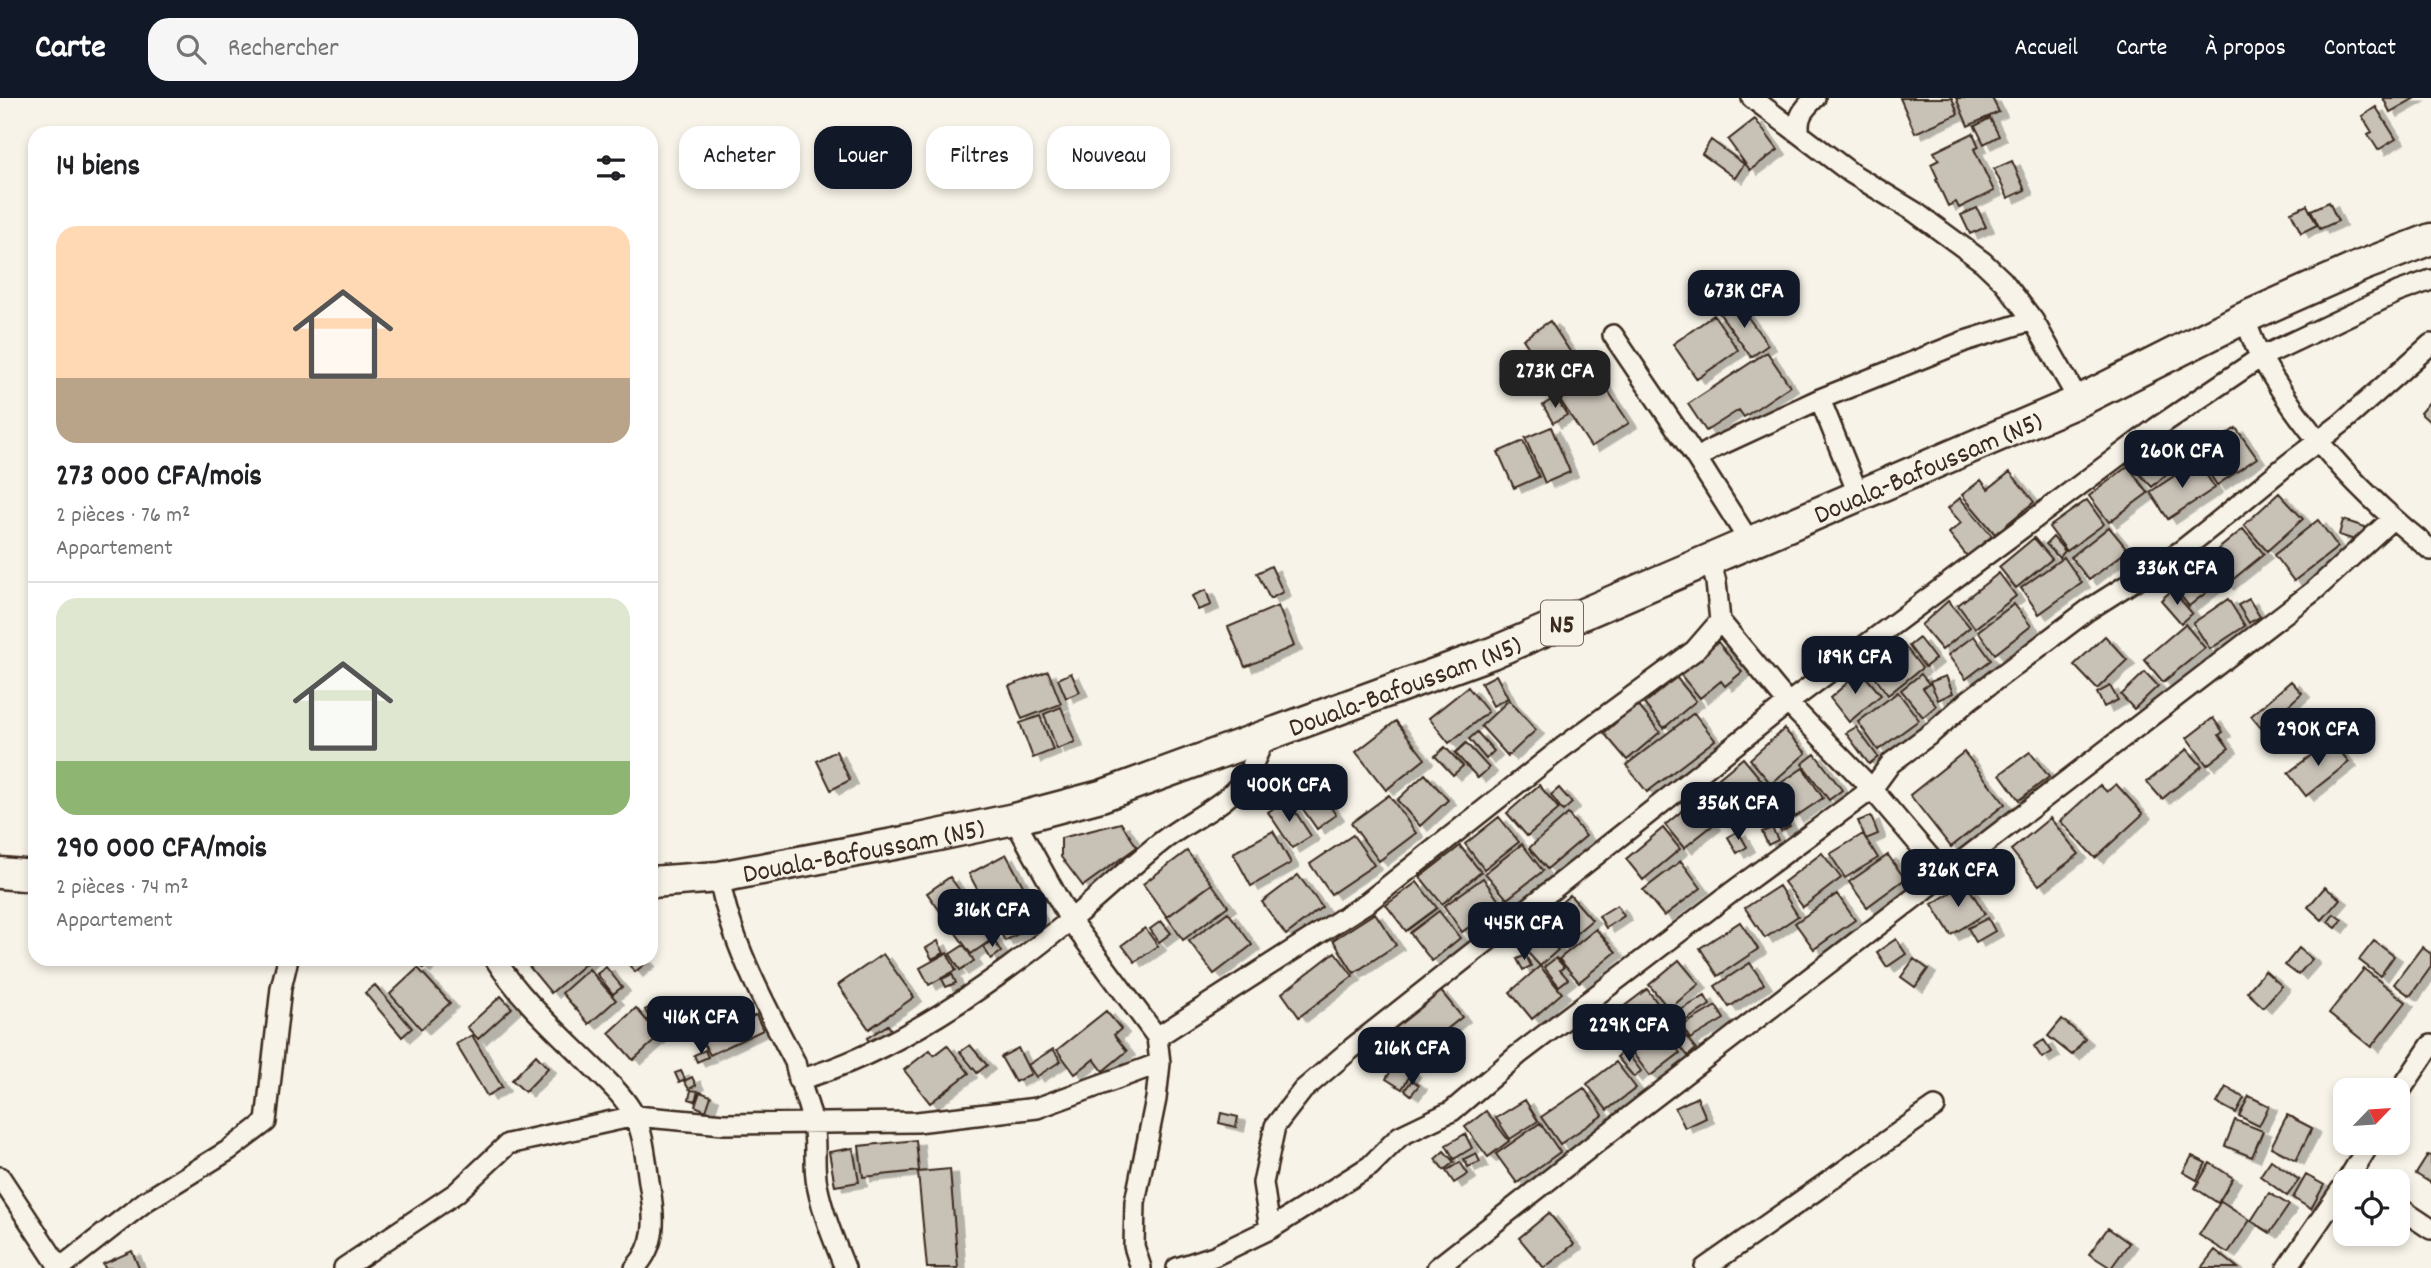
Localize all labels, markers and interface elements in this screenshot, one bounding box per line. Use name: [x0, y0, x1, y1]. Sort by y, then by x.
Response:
search box: [148, 18, 638, 81]
text: Carte: [35, 26, 106, 73]
icon: search: [172, 30, 210, 68]
text: Rechercher: [228, 31, 339, 68]
text: Accueil: [2014, 32, 2078, 66]
text: Carte: [2116, 32, 2167, 66]
text: À propos: [2205, 32, 2286, 66]
text: Contact: [2324, 32, 2396, 66]
chip: Acheter: [679, 126, 800, 189]
chip: Louer: [814, 126, 912, 189]
chip: Filtres: [926, 126, 1033, 189]
chip: Nouveau: [1047, 126, 1170, 189]
text: 14 biens: [56, 147, 140, 190]
icon: filters: [592, 149, 630, 187]
icon: home: [280, 271, 406, 397]
pin: 673K CFA: [1672, 271, 1816, 330]
text: 673K CFA: [1704, 276, 1784, 309]
pin: 273K CFA: [1483, 350, 1627, 410]
text: 273K CFA: [1515, 356, 1595, 389]
street label: Douala-Bafoussam (N5): [1809, 404, 2050, 537]
pin: 260K CFA: [2110, 430, 2254, 490]
text: 260K CFA: [2140, 436, 2224, 469]
text: 273 000 CFA/mois: [56, 457, 262, 500]
text: 2 pièces · 76 m²: [56, 500, 190, 533]
text: Appartement: [56, 533, 173, 566]
pin: 336K CFA: [2105, 547, 2249, 607]
text: 336K CFA: [2136, 553, 2218, 586]
road number: N5: [1541, 601, 1583, 646]
street label: Douala-Bafoussam (N5): [1284, 628, 1529, 751]
pin: 189K CFA: [1783, 636, 1927, 696]
text: 189K CFA: [1818, 642, 1892, 675]
icon: home: [280, 643, 406, 769]
pin: 290K CFA: [2246, 708, 2390, 768]
text: 290K CFA: [2276, 714, 2360, 747]
pin: 400K CFA: [1217, 764, 1361, 824]
text: 400K CFA: [1247, 770, 1331, 803]
pin: 356K CFA: [1666, 782, 1810, 842]
text: 356K CFA: [1697, 788, 1779, 821]
street label: Douala-Bafoussam (N5): [740, 811, 989, 897]
text: 290 000 CFA/mois: [56, 829, 267, 872]
pin: 326K CFA: [1886, 850, 2030, 909]
text: 326K CFA: [1917, 855, 1999, 888]
text: 2 pièces · 74 m²: [56, 872, 189, 905]
pin: 316K CFA: [920, 890, 1064, 949]
text: 316K CFA: [954, 895, 1030, 928]
pin: 445K CFA: [1452, 902, 1596, 962]
text: Appartement: [56, 905, 173, 938]
text: 445K CFA: [1484, 908, 1564, 941]
pin: 416K CFA: [629, 996, 773, 1056]
text: 416K CFA: [663, 1002, 739, 1035]
pin: 229K CFA: [1557, 1004, 1701, 1064]
text: 229K CFA: [1589, 1010, 1669, 1043]
pin: 216K CFA: [1340, 1028, 1484, 1087]
text: 216K CFA: [1374, 1033, 1450, 1066]
north arrow: [2333, 1078, 2410, 1155]
map controls: [2333, 1078, 2410, 1246]
button: locate: [2333, 1169, 2410, 1246]

